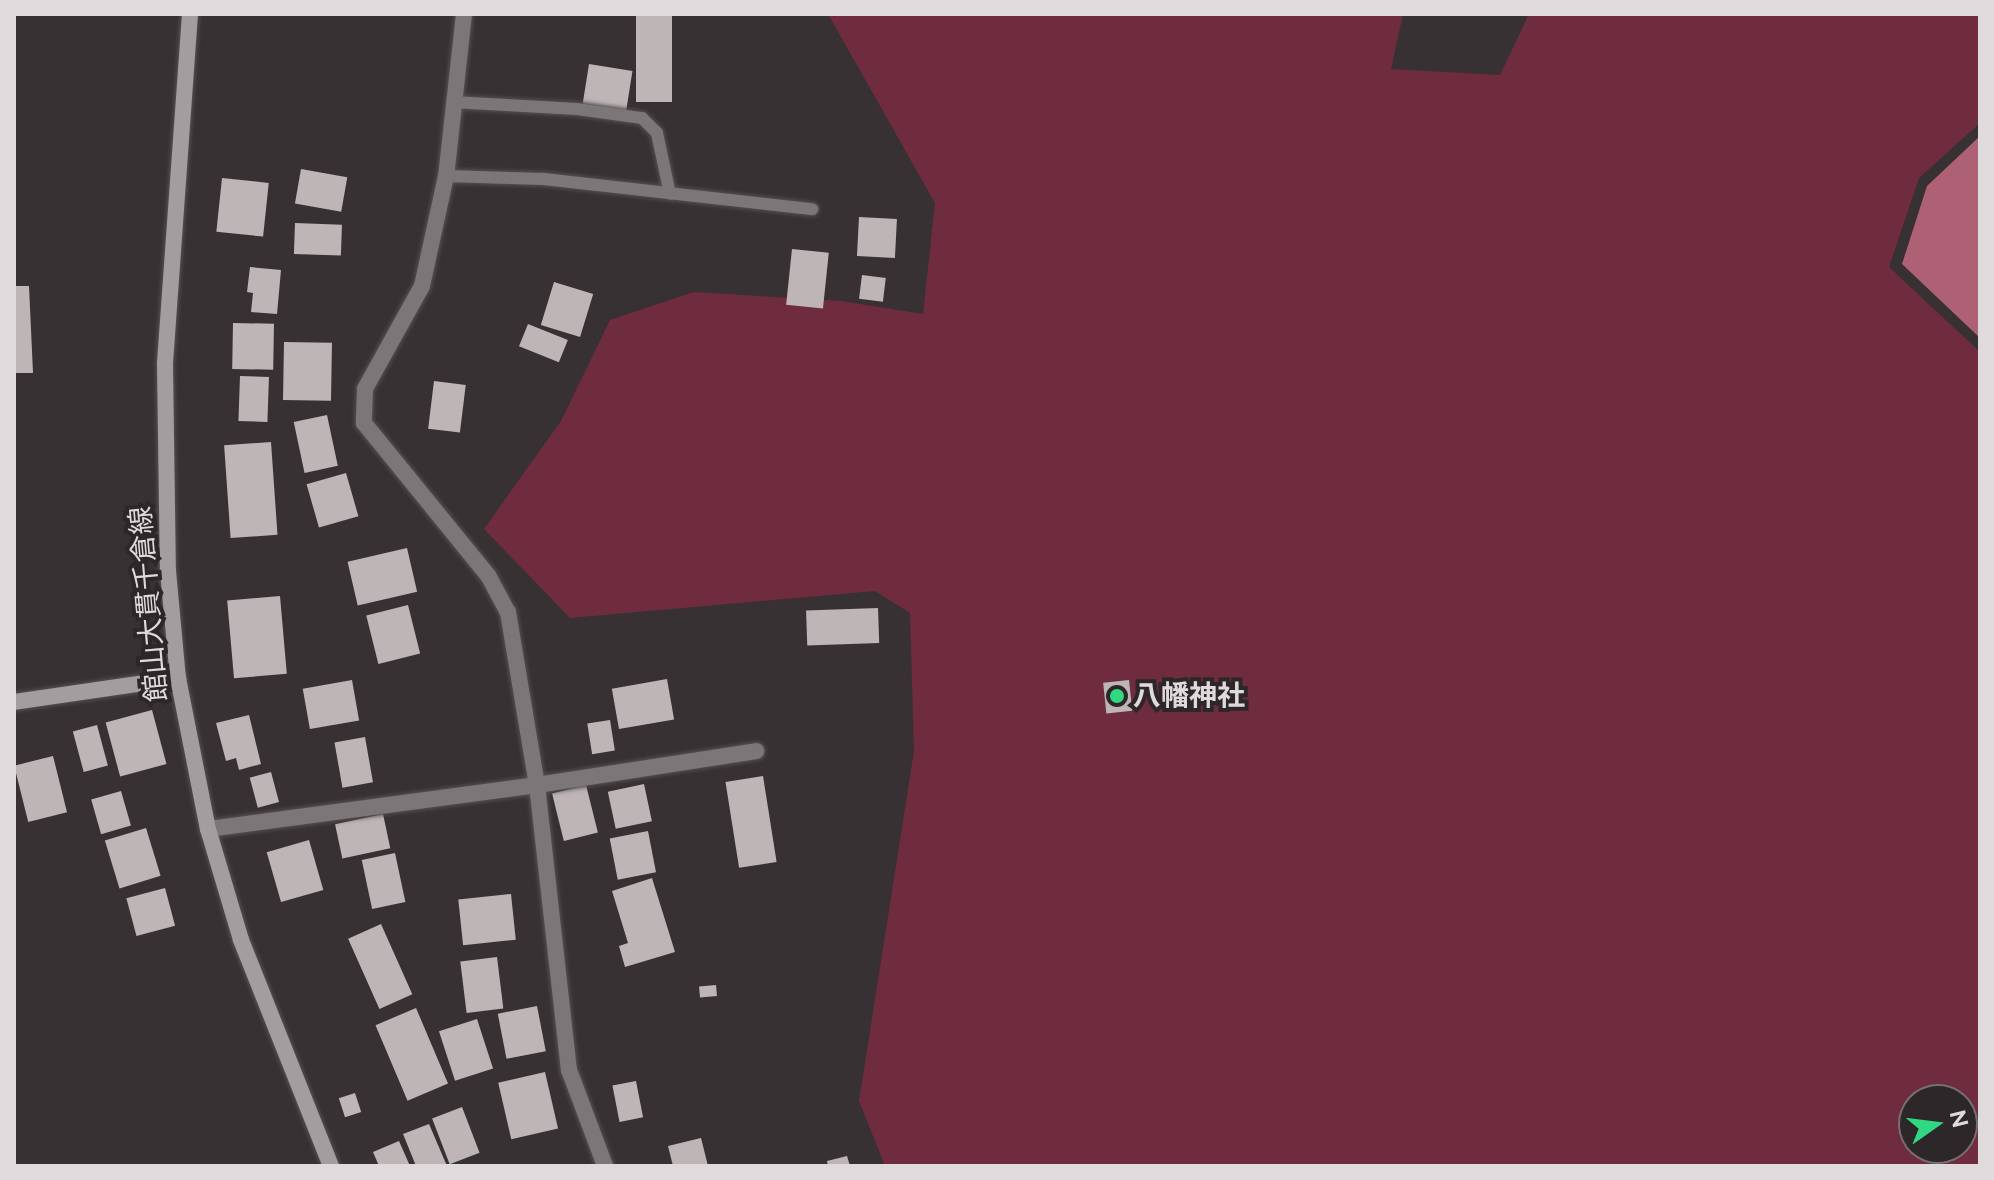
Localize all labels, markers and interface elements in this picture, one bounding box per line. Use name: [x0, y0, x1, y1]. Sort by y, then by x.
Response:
street label: 館山大貫千倉線: [124, 505, 174, 703]
place label: 八幡神社: [1133, 679, 1245, 713]
marker: 八幡神社: [1108, 687, 1126, 705]
north arrow: [1898, 1084, 1978, 1164]
text: N: [1945, 1107, 1974, 1130]

